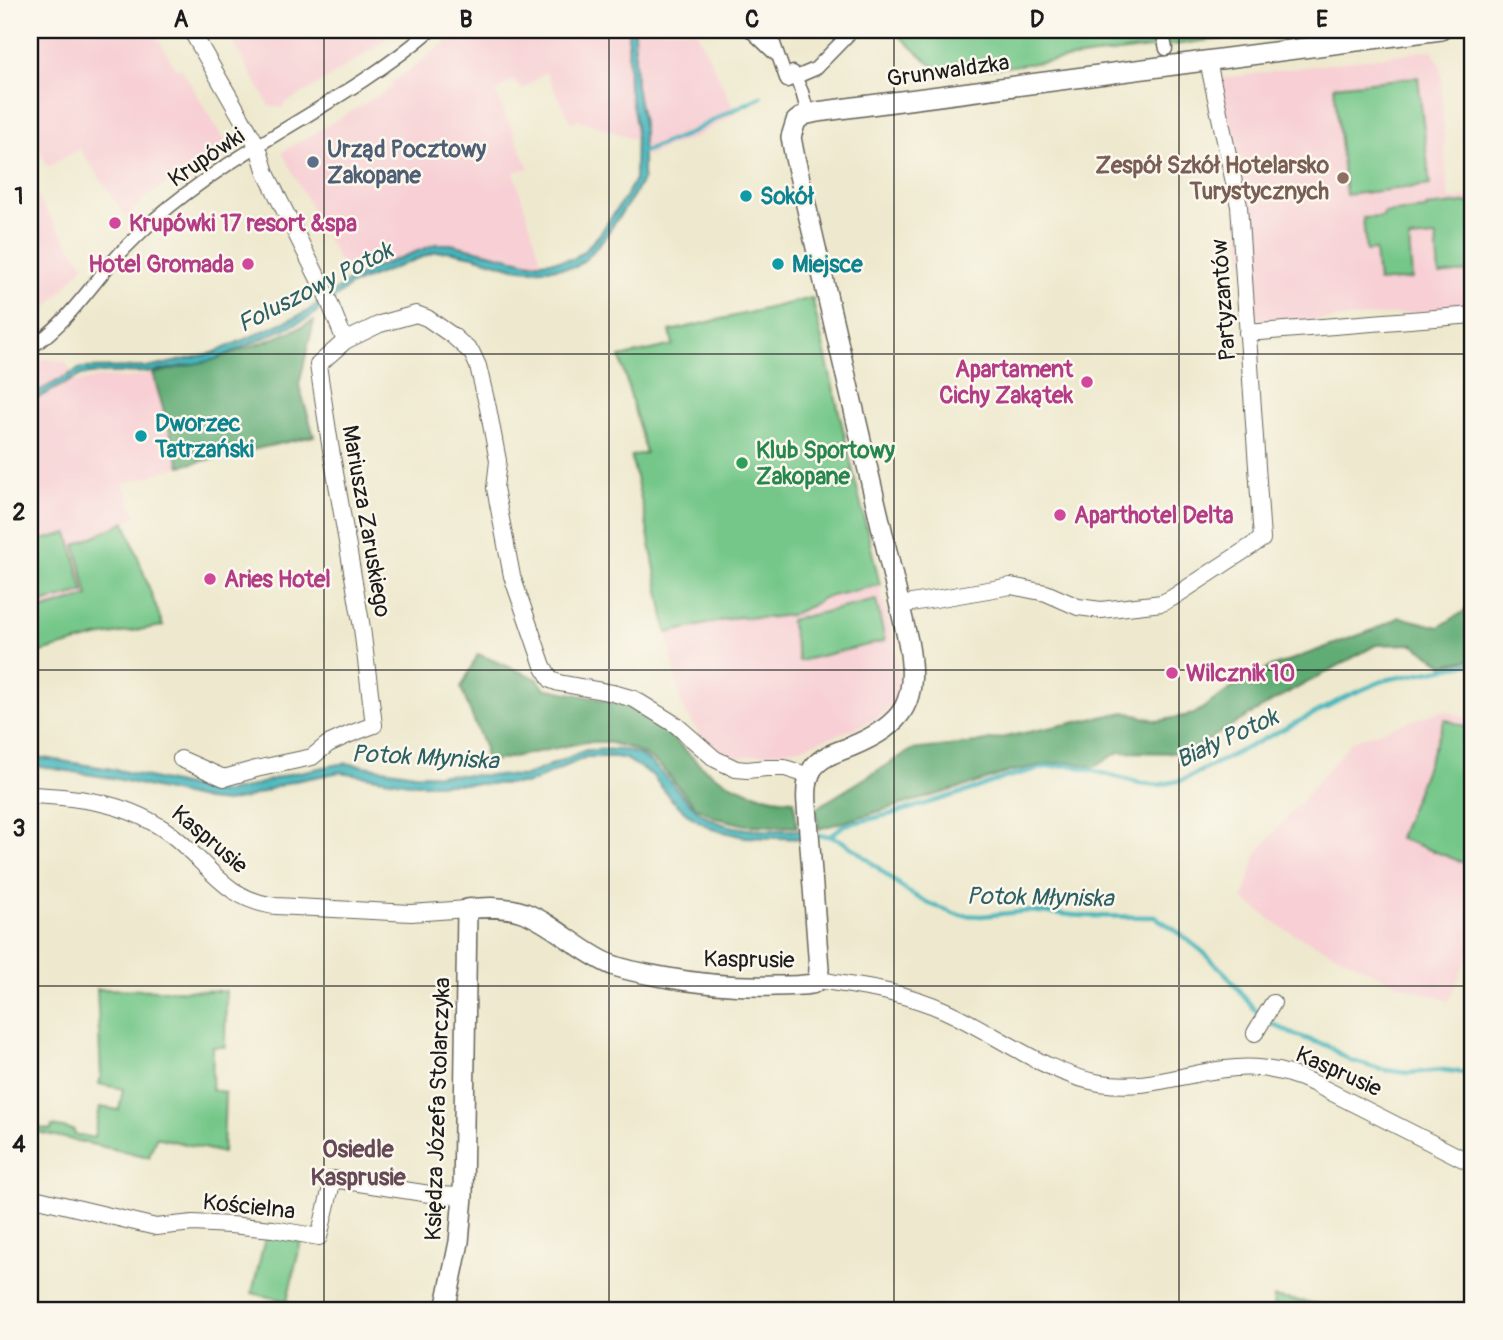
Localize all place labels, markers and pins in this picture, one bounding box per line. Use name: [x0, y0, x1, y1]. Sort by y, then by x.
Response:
place label: Urząd Pocztowy Zakopane: [327, 135, 486, 190]
place label: Zespół Szkół Hotelarsko Turystycznych: [1095, 151, 1330, 206]
marker: Urząd Pocztowy Zakopane: [305, 154, 321, 170]
marker: Zespół Szkół Hotelarsko Turystycznych: [1335, 170, 1351, 186]
place label: Sokół: [760, 182, 815, 211]
marker: Sokół: [738, 188, 754, 204]
place label: Krupówki 17 resort &spa: [129, 209, 357, 238]
marker: Krupówki 17 resort &spa: [107, 215, 123, 231]
place label: Hotel Gromada: [88, 250, 234, 279]
place label: Miejsce: [792, 250, 863, 279]
marker: Hotel Gromada: [240, 256, 256, 272]
marker: Miejsce: [770, 256, 786, 272]
place label: Apartament Cichy Zakątek: [939, 355, 1074, 410]
marker: Apartament Cichy Zakątek: [1079, 374, 1095, 390]
place label: Dworzec Tatrzański: [154, 409, 254, 464]
marker: Dworzec Tatrzański: [133, 428, 149, 444]
place label: Klub Sportowy Zakopane: [756, 436, 895, 491]
marker: Klub Sportowy Zakopane: [734, 455, 750, 471]
place label: Aparthotel Delta: [1074, 501, 1234, 530]
marker: Aparthotel Delta: [1052, 507, 1068, 523]
place label: Aries Hotel: [224, 565, 331, 594]
marker: Aries Hotel: [202, 571, 218, 587]
place label: Wilcznik 10: [1186, 659, 1295, 688]
marker: Wilcznik 10: [1164, 665, 1180, 681]

